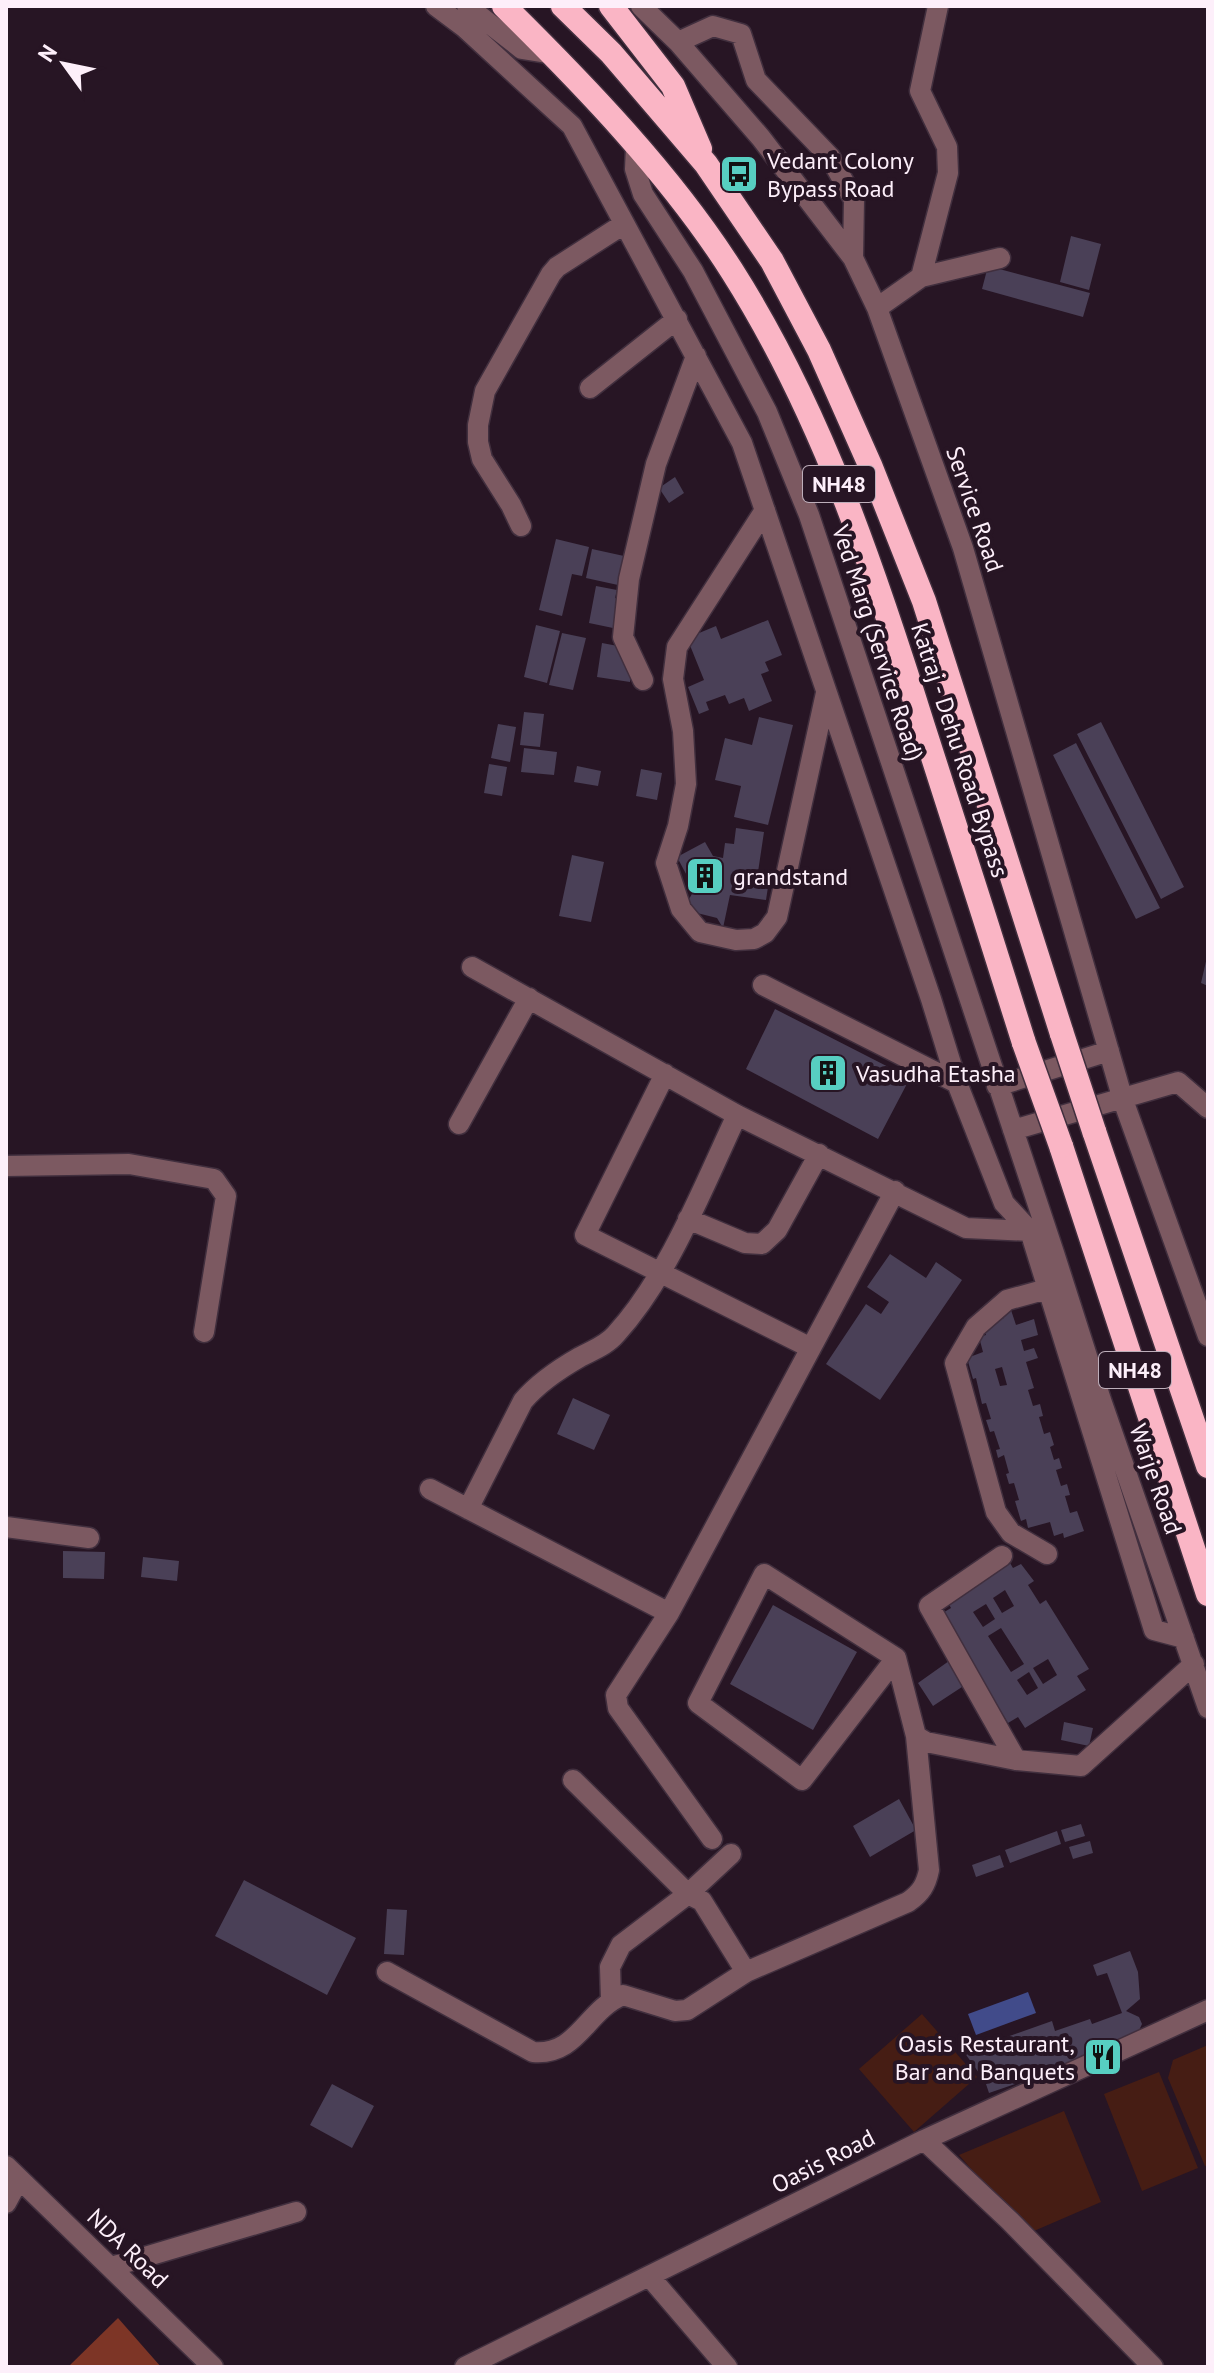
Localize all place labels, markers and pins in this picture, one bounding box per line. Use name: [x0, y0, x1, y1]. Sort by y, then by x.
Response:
place label: Vedant Colony Bypass Road: [766, 145, 914, 204]
bus stop icon: Vedant Colony Bypass Road: [718, 153, 760, 195]
building icon: grandstand: [684, 855, 726, 897]
place label: grandstand: [733, 861, 848, 892]
building icon: Vasudha Etasha: [807, 1052, 849, 1094]
place label: Vasudha Etasha: [855, 1058, 1016, 1089]
place label: Oasis Restaurant, Bar and Banquets: [895, 2028, 1075, 2087]
restaurant icon: Oasis Restaurant, Bar and Banquets: [1082, 2036, 1124, 2078]

